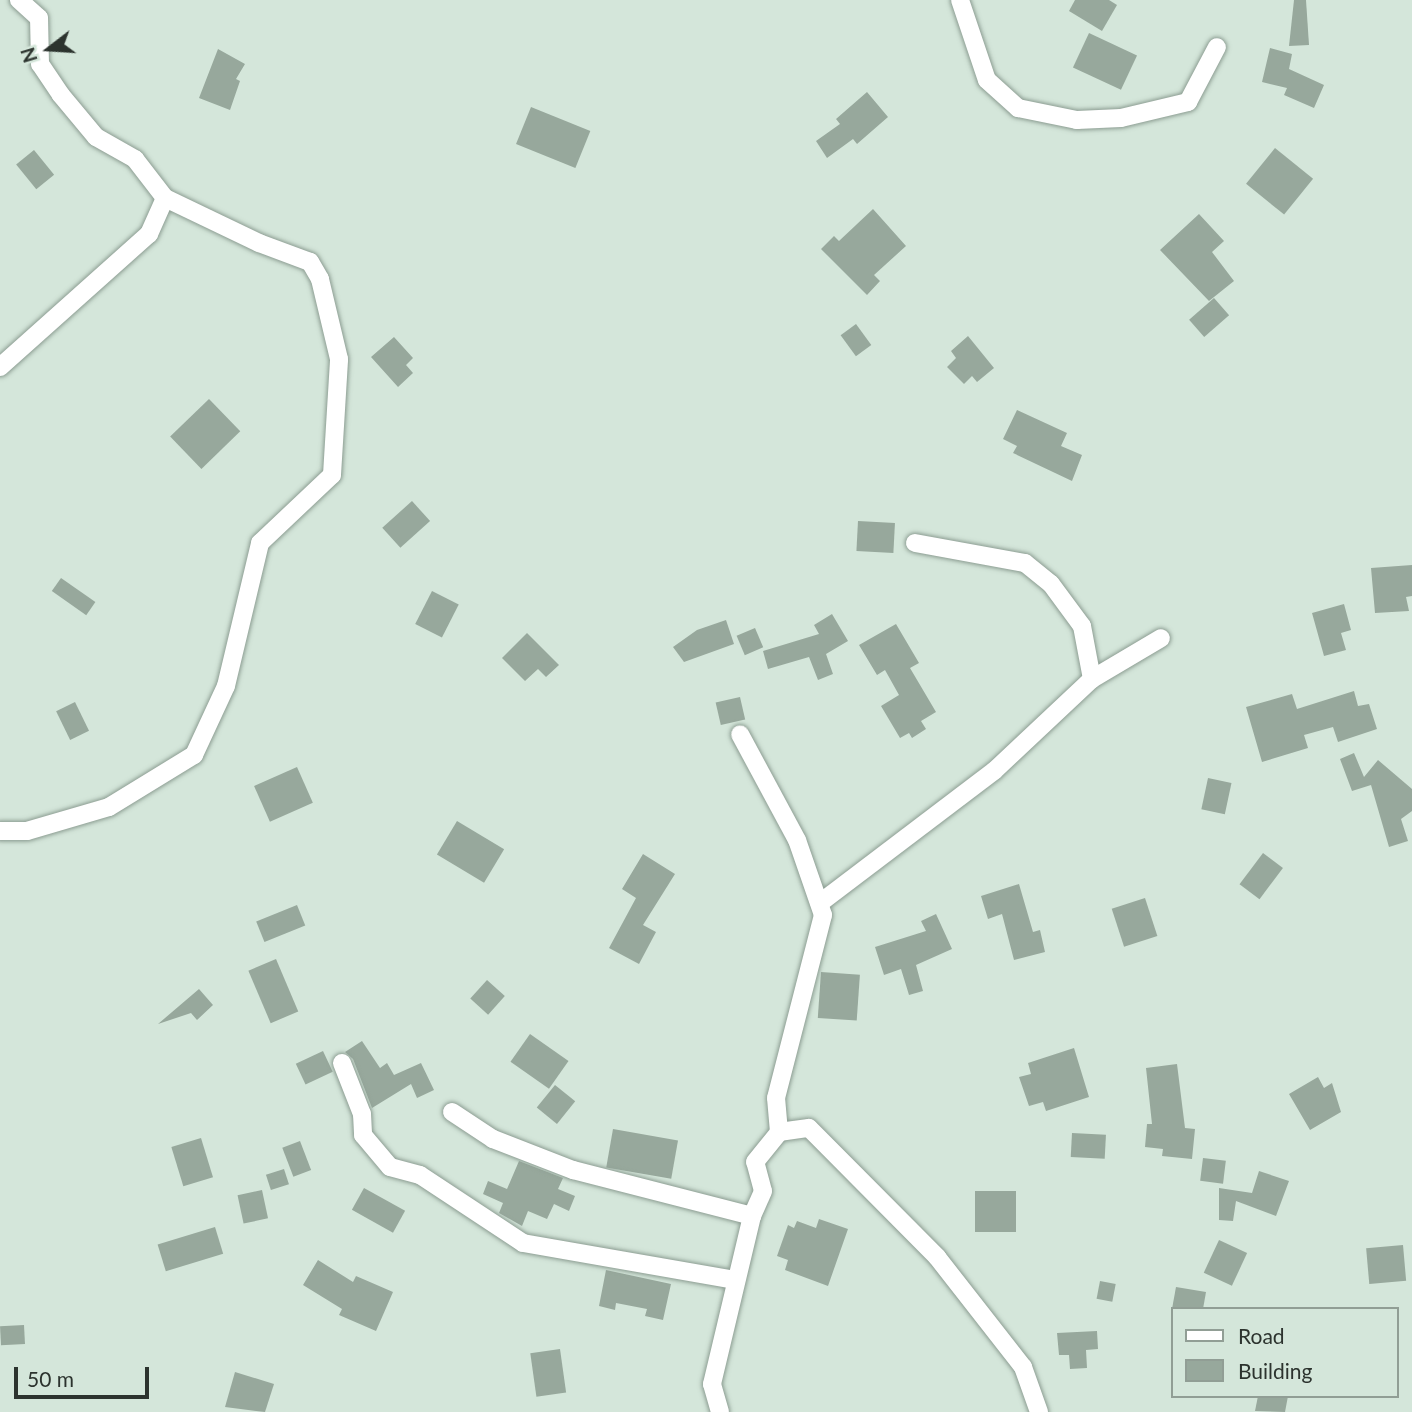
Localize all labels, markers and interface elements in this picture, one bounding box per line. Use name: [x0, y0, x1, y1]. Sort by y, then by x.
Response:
north arrow: [14, 14, 84, 84]
text: N: [15, 45, 42, 66]
legend: [1170, 1307, 1398, 1398]
text: Road: [1238, 1323, 1285, 1348]
scale bar: [18, 1352, 152, 1396]
text: Building: [1238, 1358, 1313, 1383]
text: 50 m: [27, 1366, 74, 1391]

